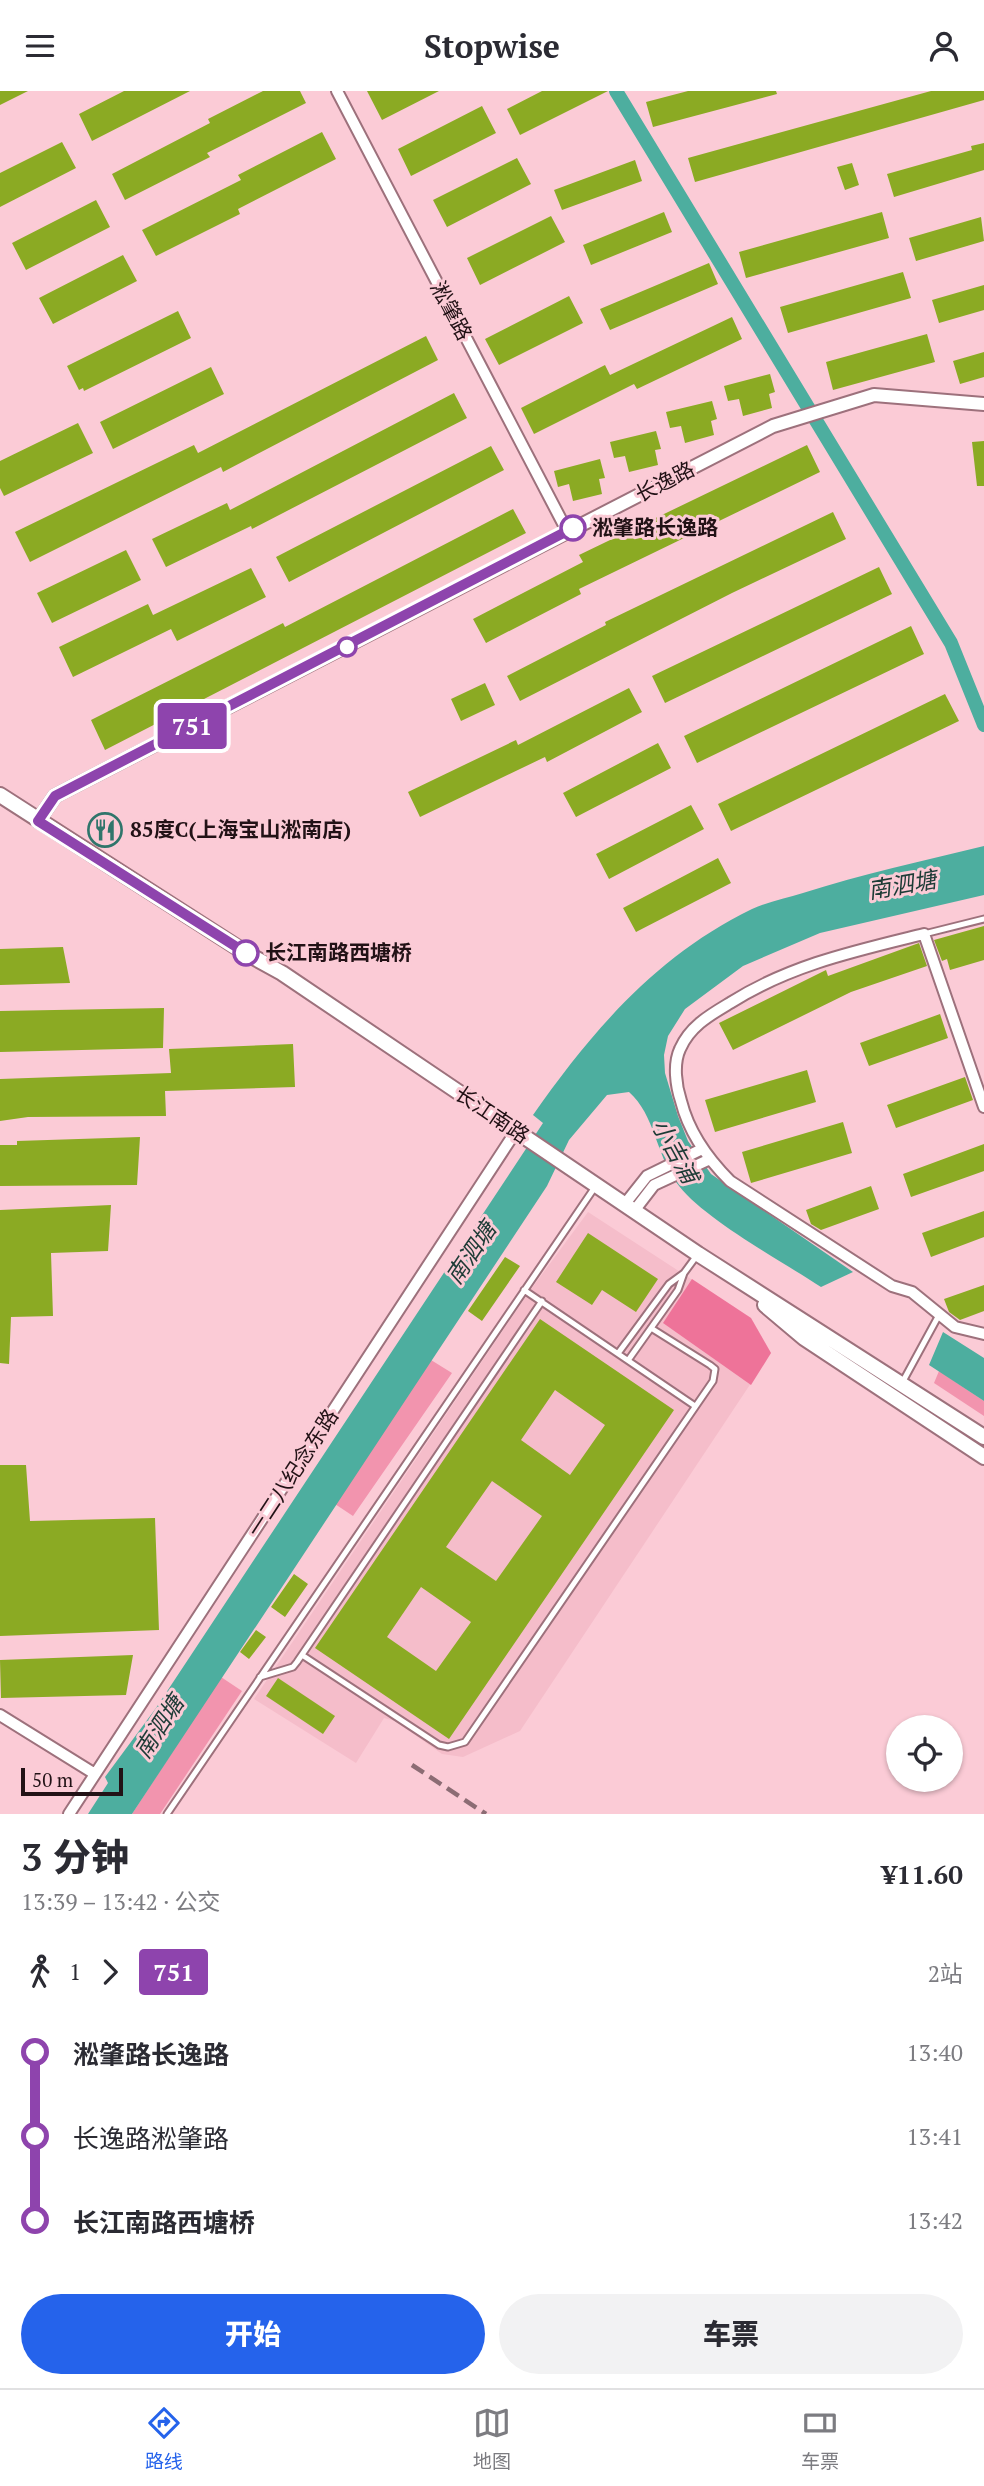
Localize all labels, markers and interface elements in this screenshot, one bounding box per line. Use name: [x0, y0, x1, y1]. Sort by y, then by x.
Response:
text: Stopwise: [424, 25, 560, 67]
icon: menu: [21, 27, 59, 65]
icon: person: [925, 27, 963, 65]
street label: 淞肇路: [425, 276, 479, 345]
street label: 长逸路: [630, 454, 699, 508]
place label: 淞肇路长逸路: [592, 513, 718, 541]
marker: 淞肇路长逸路: [560, 515, 586, 541]
unlabelled marker: [337, 637, 357, 657]
line badge: 751: [152, 703, 232, 749]
text: 751: [172, 710, 212, 742]
restaurant icon: 85度C(上海宝山淞南店): [86, 811, 124, 849]
place label: 85度C(上海宝山淞南店): [130, 815, 351, 843]
water label: 南泗塘: [865, 863, 943, 906]
place label: 长江南路西塘桥: [265, 938, 412, 966]
marker: 长江南路西塘桥: [233, 940, 259, 966]
street label: 长江南路: [450, 1079, 535, 1149]
water label: 小吉浦: [645, 1113, 708, 1192]
water label: 南泗塘: [438, 1212, 505, 1290]
street label: 一二八纪念东路: [240, 1403, 344, 1542]
water label: 南泗塘: [127, 1686, 193, 1764]
map controls: [886, 1715, 963, 1792]
button: locate: [886, 1715, 963, 1792]
scale bar: [21, 1765, 122, 1797]
text: 50 m: [32, 1767, 73, 1792]
text: 3 分钟: [21, 1832, 129, 1882]
text: ¥11.60: [882, 1857, 963, 1891]
text: 13:39 – 13:42 · 公交: [21, 1886, 221, 1917]
icon: walk: [21, 1953, 59, 1991]
icon: forward: [91, 1953, 129, 1991]
text: 1: [69, 1956, 81, 1987]
text: 751: [153, 1956, 194, 1988]
text: 2站: [928, 1958, 963, 1989]
text: 淞肇路长逸路: [73, 2037, 229, 2071]
text: 13:40: [906, 2037, 963, 2068]
text: 长逸路淞肇路: [73, 2121, 229, 2155]
text: 13:41: [906, 2121, 963, 2152]
text: 长江南路西塘桥: [73, 2205, 255, 2239]
text: 13:42: [906, 2205, 963, 2236]
button: 开始: [21, 2294, 485, 2374]
button: 车票: [499, 2294, 963, 2374]
tab: 路线: [145, 2404, 183, 2473]
tab: 地图: [473, 2404, 511, 2473]
tab: 车票: [801, 2404, 839, 2473]

